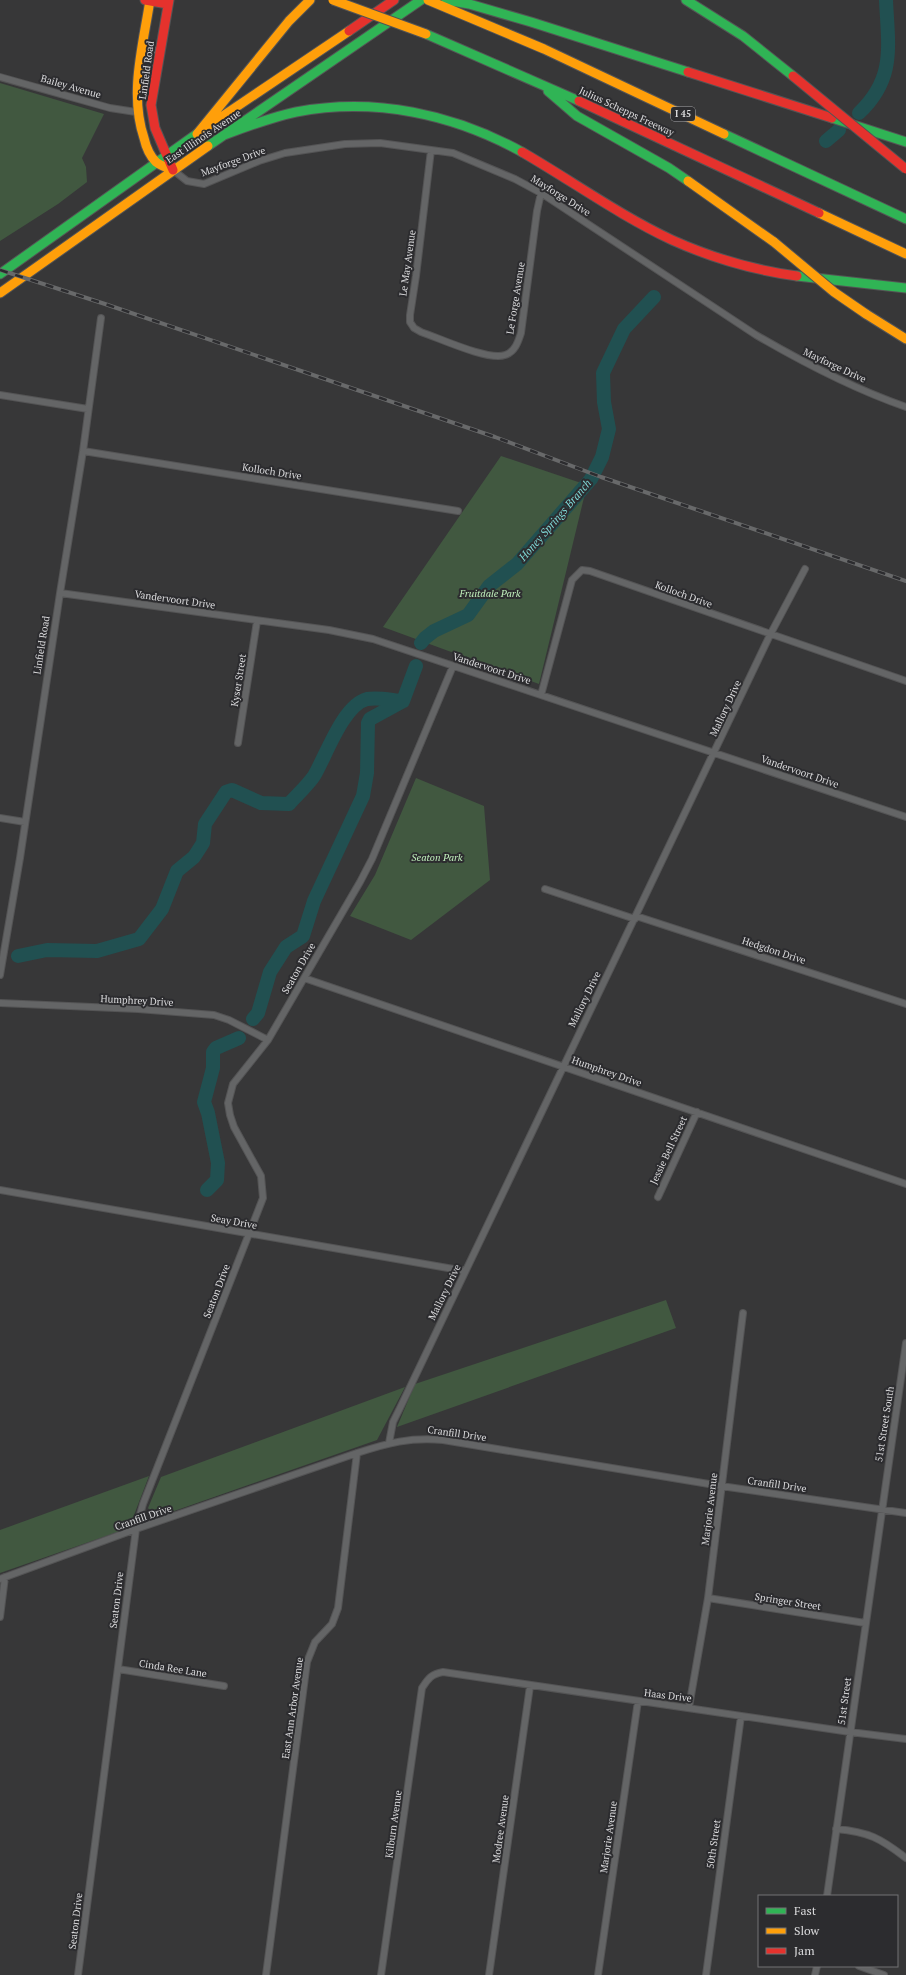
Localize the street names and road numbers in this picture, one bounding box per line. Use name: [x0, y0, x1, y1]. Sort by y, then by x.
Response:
street label: Linfield Road: [136, 40, 157, 100]
street label: Bailey Avenue: [39, 72, 103, 101]
street label: Julius Schepps Freeway: [577, 84, 677, 140]
street label: East Illinois Avenue: [163, 107, 243, 166]
road number: I 45: [671, 107, 695, 121]
street label: Mayforge Drive: [199, 144, 267, 179]
street label: Mayforge Drive: [528, 172, 593, 219]
street label: Le May Avenue: [396, 229, 419, 297]
street label: Le Forge Avenue: [503, 261, 528, 335]
street label: Mayforge Drive: [801, 345, 868, 386]
street label: Kolloch Drive: [241, 460, 303, 483]
street label: Kolloch Drive: [653, 578, 714, 611]
street label: Vandervoort Drive: [134, 587, 216, 612]
street label: Linfield Road: [30, 615, 53, 675]
street label: Vandervoort Drive: [451, 650, 533, 687]
street label: Kyser Street: [228, 652, 249, 707]
street label: Mallory Drive: [707, 678, 744, 738]
street label: Vandervoort Drive: [759, 752, 840, 791]
street label: Hedgdon Drive: [740, 934, 807, 967]
street label: Seaton Drive: [279, 940, 318, 996]
street label: Mallory Drive: [565, 969, 604, 1029]
street label: Humphrey Drive: [100, 992, 174, 1009]
street label: Humphrey Drive: [570, 1053, 644, 1090]
street label: Jessie Bell Street: [647, 1114, 690, 1186]
street label: Seay Drive: [210, 1211, 258, 1232]
street label: Seaton Drive: [200, 1262, 233, 1320]
street label: Mallory Drive: [425, 1262, 464, 1322]
street label: 51st Street South: [872, 1385, 897, 1463]
street label: Cranfill Drive: [427, 1423, 487, 1444]
street label: Marjorie Avenue: [699, 1472, 720, 1546]
street label: Cranfill Drive: [747, 1474, 807, 1495]
street label: Cranfill Drive: [113, 1502, 173, 1533]
street label: Seaton Drive: [107, 1571, 126, 1629]
street label: Springer Street: [754, 1590, 822, 1613]
street label: East Ann Arbor Avenue: [279, 1656, 306, 1760]
street label: Cinda Ree Lane: [138, 1657, 208, 1680]
street label: 51st Street: [835, 1676, 854, 1726]
street label: Haas Drive: [643, 1686, 693, 1705]
street label: Kilburn Avenue: [382, 1789, 405, 1859]
street label: Modree Avenue: [489, 1794, 512, 1864]
street label: Marjorie Avenue: [597, 1800, 620, 1874]
street label: 50th Street: [704, 1818, 723, 1869]
street label: Seaton Drive: [66, 1892, 85, 1950]

